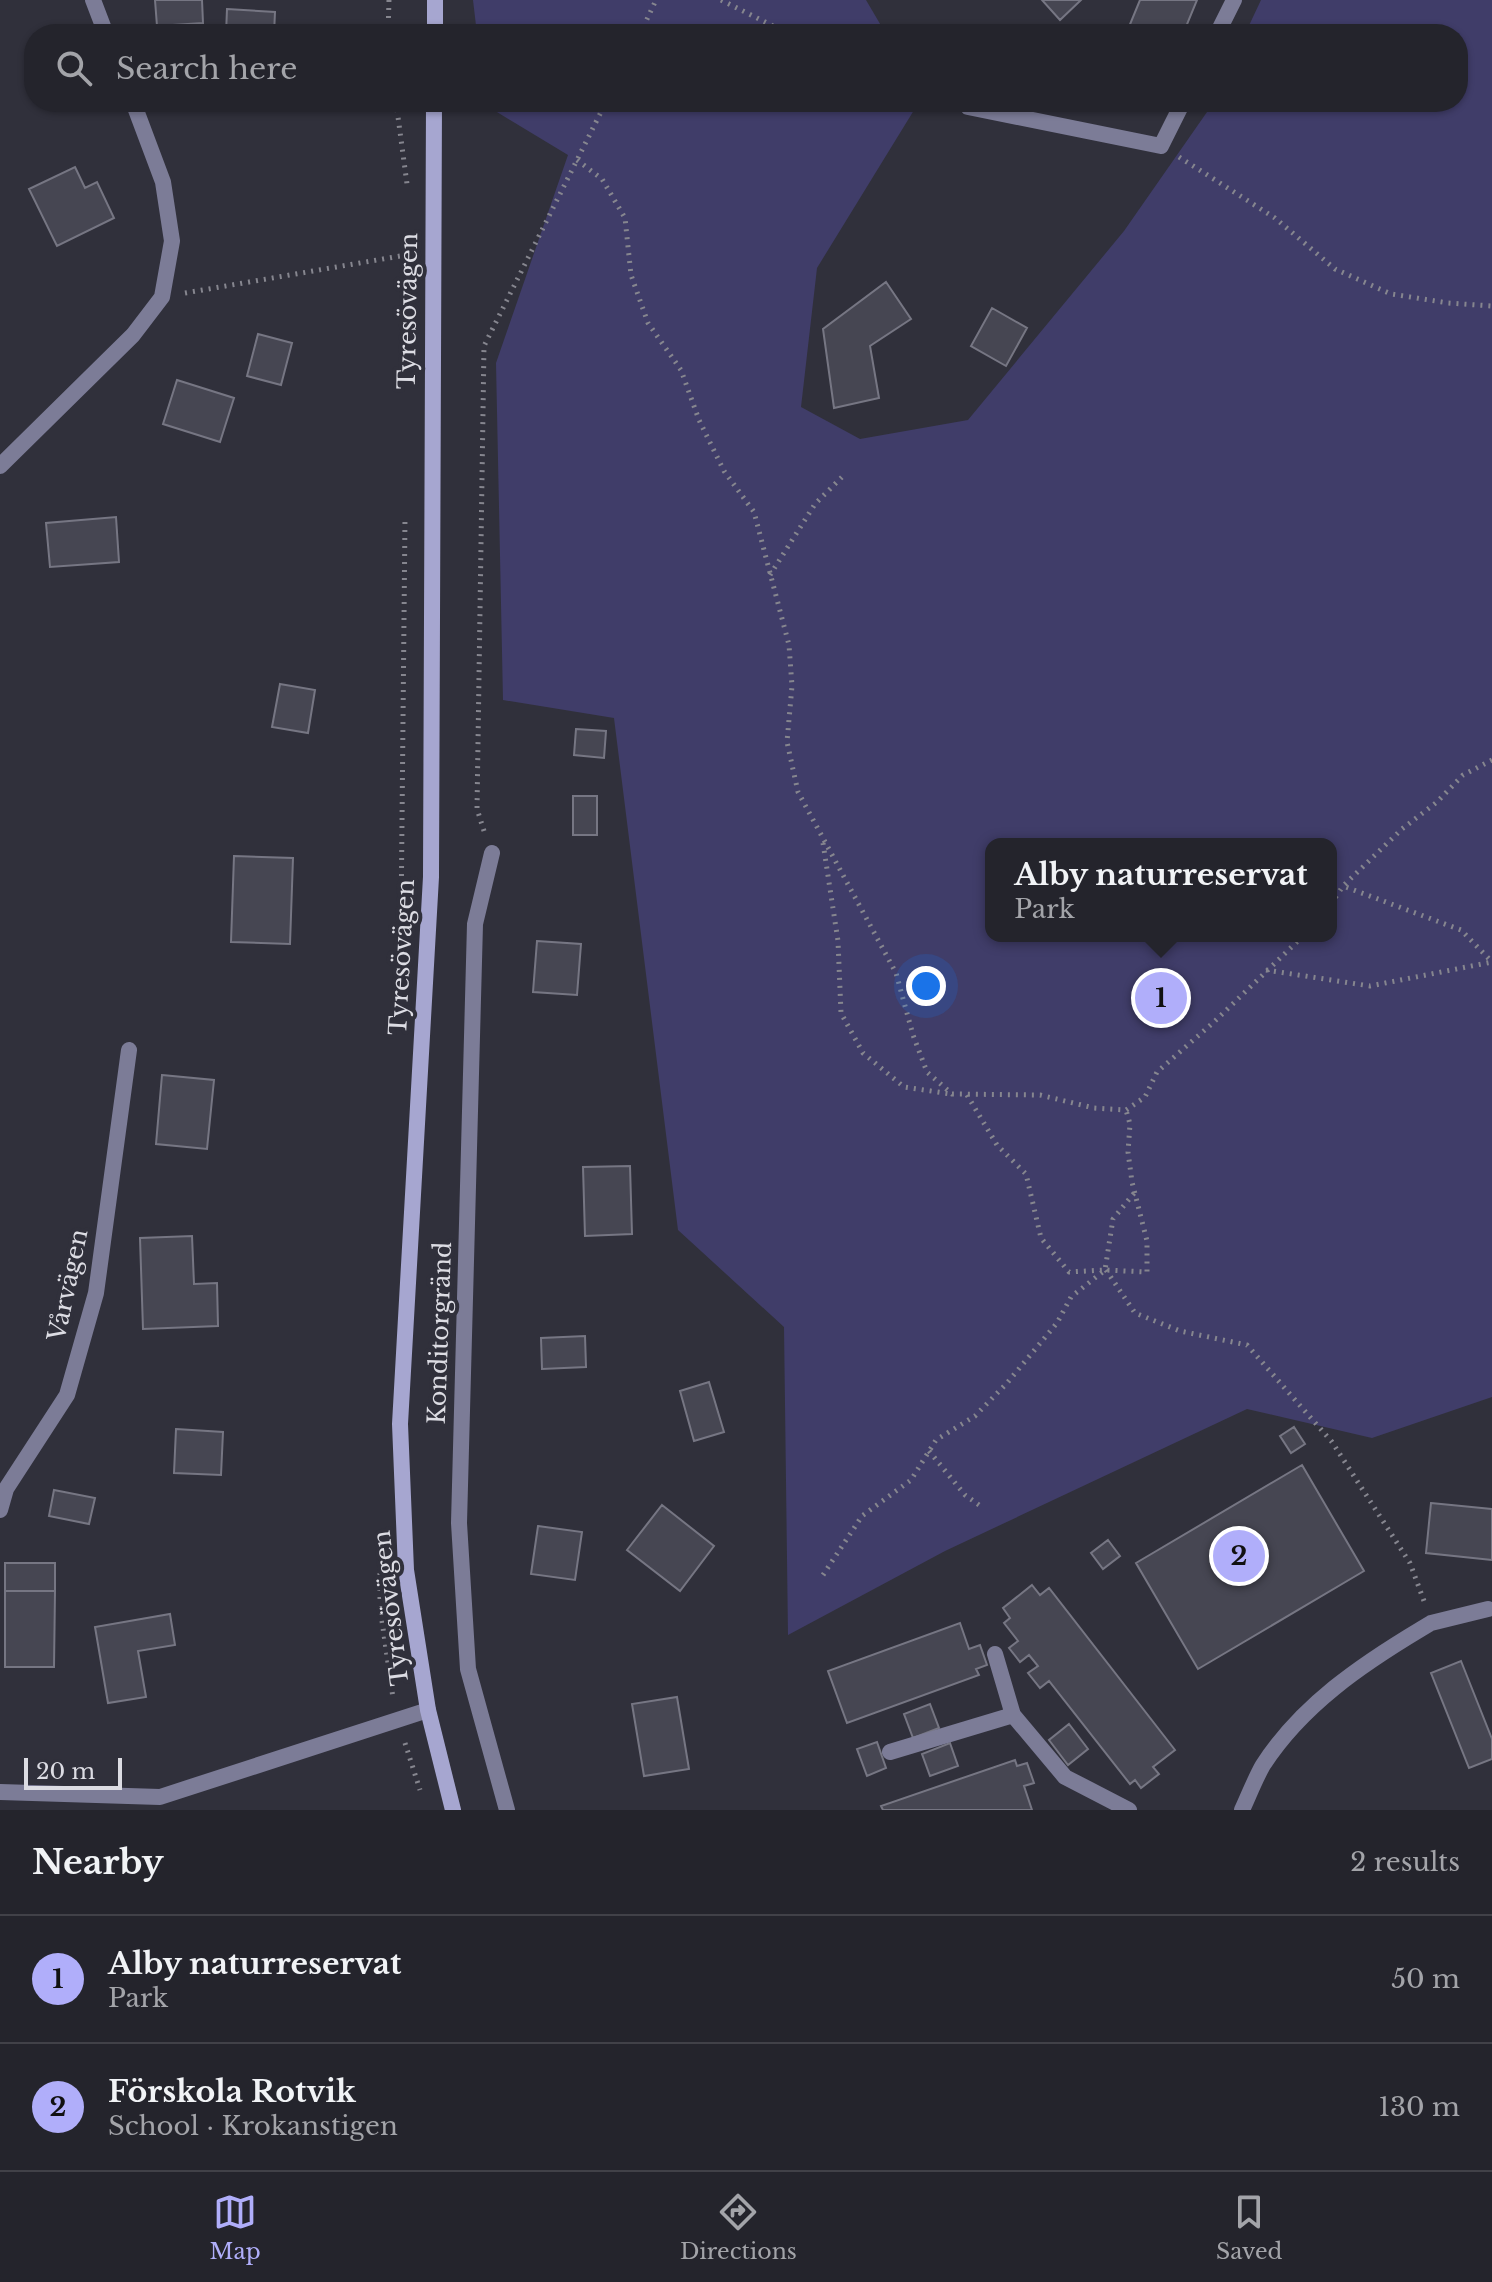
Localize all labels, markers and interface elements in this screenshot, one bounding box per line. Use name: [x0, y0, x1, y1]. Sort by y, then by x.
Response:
search box: [24, 24, 1468, 112]
icon: search: [52, 46, 96, 90]
text: Search here: [116, 50, 297, 87]
street label: Tyresövägen: [392, 233, 423, 389]
popup: [985, 838, 1337, 942]
text: Alby naturreservat: [1014, 856, 1308, 893]
street label: Tyresövägen: [383, 878, 420, 1036]
text: Park: [1014, 893, 1075, 925]
your location: [906, 966, 946, 1006]
pin: 1: [1135, 968, 1187, 1028]
street label: Vårvägen: [41, 1226, 93, 1344]
street label: Konditorgränd: [422, 1241, 457, 1425]
pin: 2: [1213, 1526, 1265, 1586]
street label: Tyresövägen: [367, 1529, 414, 1687]
scale bar: [24, 1754, 122, 1790]
text: 20 m: [36, 1758, 95, 1785]
text: Nearby: [32, 1841, 164, 1883]
text: 2 results: [1350, 1846, 1460, 1878]
text: Alby naturreservat: [108, 1945, 401, 1982]
text: 1: [52, 1963, 64, 1995]
text: 50 m: [1391, 1963, 1460, 1995]
text: Park: [108, 1982, 168, 2014]
text: Förskola Rotvik: [108, 2073, 356, 2110]
text: 2: [50, 2091, 66, 2123]
text: 130 m: [1378, 2091, 1460, 2123]
text: School · Krokanstigen: [108, 2110, 398, 2142]
tab: Map: [210, 2190, 261, 2265]
tab: Directions: [680, 2190, 797, 2265]
tab: Saved: [1216, 2190, 1282, 2265]

